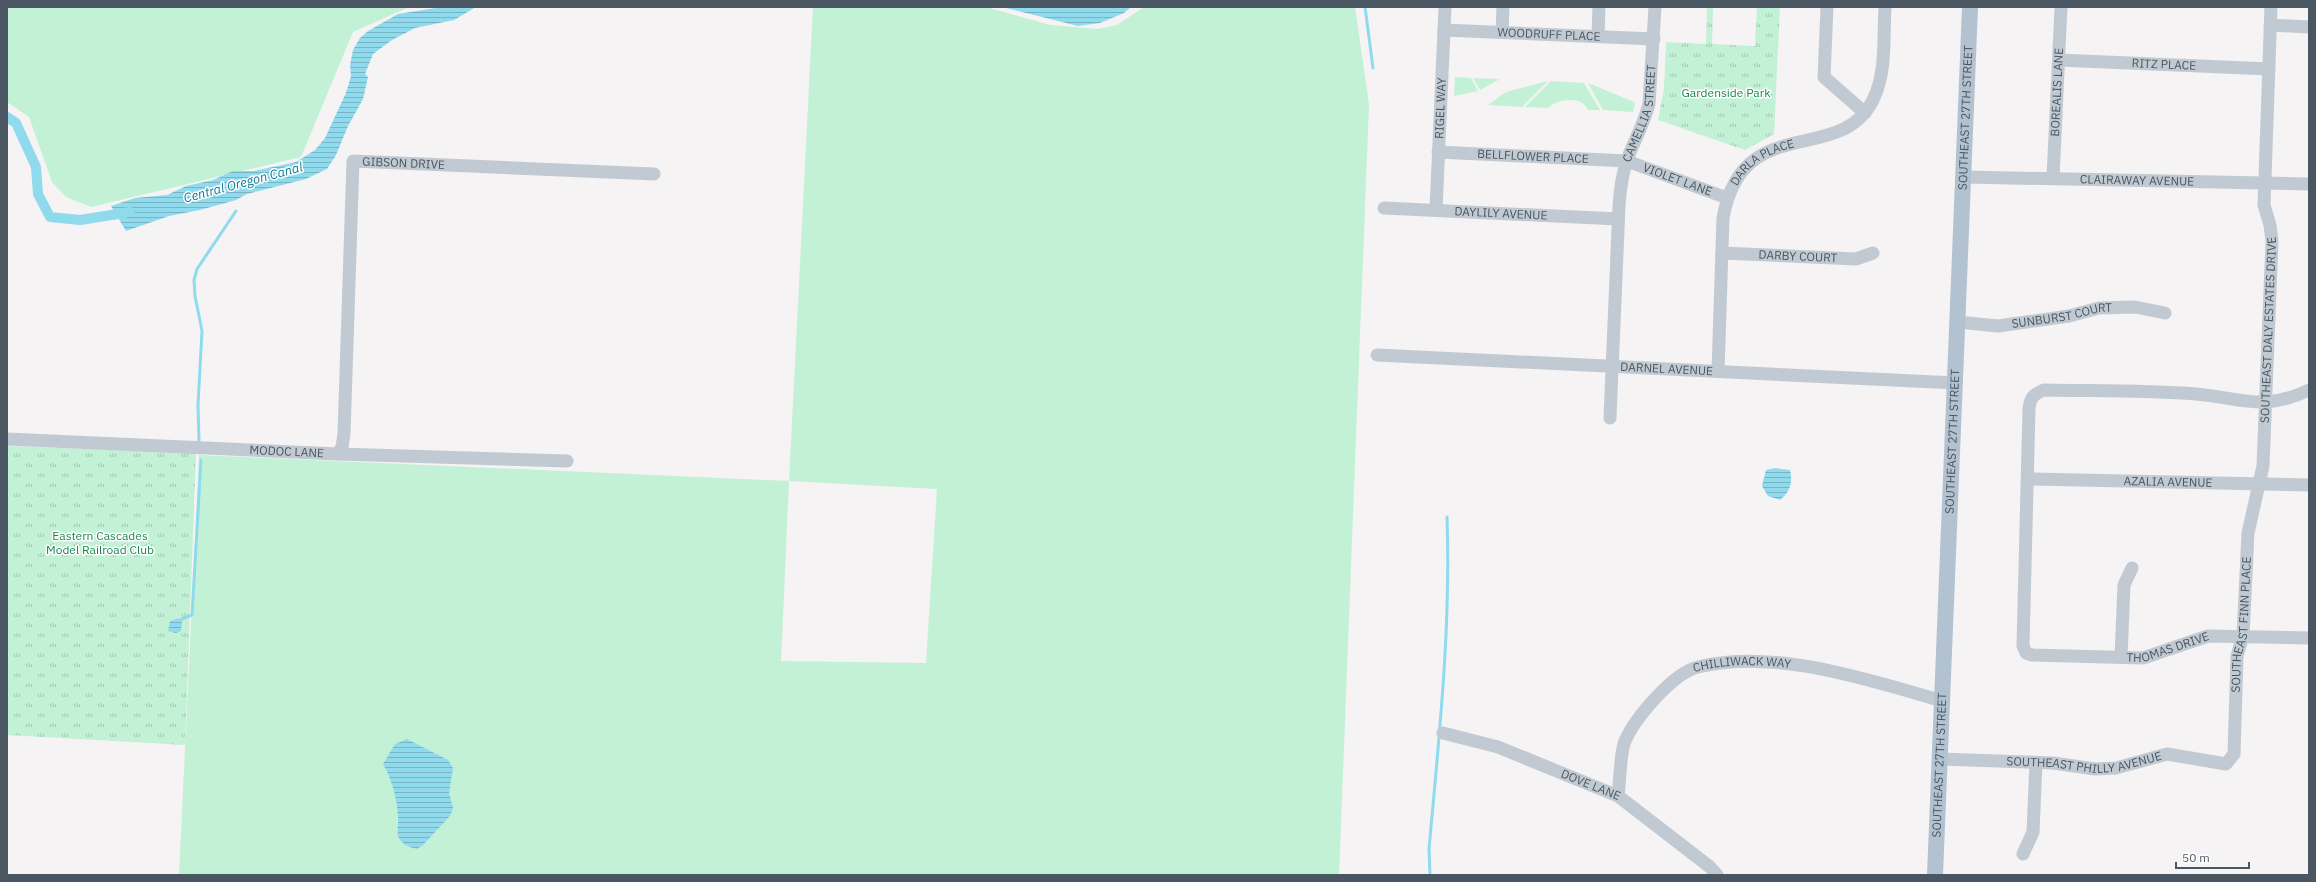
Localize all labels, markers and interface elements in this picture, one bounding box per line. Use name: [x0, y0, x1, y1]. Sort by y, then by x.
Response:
street label: WOODRUFF PLACE: [1497, 24, 1601, 44]
street label: SOUTHEAST 27TH STREET: [1955, 45, 1975, 190]
street label: BOREALIS LANE: [2047, 47, 2066, 137]
street label: RITZ PLACE: [2131, 55, 2197, 73]
street label: CAMELLIA STREET: [1619, 64, 1658, 164]
street label: RIGEL WAY: [1431, 77, 1449, 139]
park label: Gardenside Park: [1682, 85, 1771, 100]
street label: DARLA PLACE: [1727, 136, 1795, 188]
street label: BELLFLOWER PLACE: [1477, 146, 1589, 166]
street label: GIBSON DRIVE: [362, 153, 445, 172]
water label: Central Oregon Canal: [182, 158, 305, 207]
street label: VIOLET LANE: [1641, 160, 1714, 199]
street label: CLAIRAWAY AVENUE: [2080, 171, 2194, 189]
street label: DAYLILY AVENUE: [1454, 203, 1548, 223]
street label: SOUTHEAST DALY ESTATES DRIVE: [2257, 236, 2279, 423]
street label: DARBY COURT: [1758, 247, 1838, 265]
street label: SUNBURST COURT: [2011, 300, 2112, 331]
street label: DARNEL AVENUE: [1620, 359, 1713, 378]
street label: SOUTHEAST 27TH STREET: [1942, 368, 1962, 514]
street label: MODOC LANE: [249, 442, 324, 460]
street label: AZALIA AVENUE: [2123, 473, 2213, 490]
park label: Eastern Cascades Model Railroad Club: [46, 528, 154, 557]
street label: SOUTHEAST FINN PLACE: [2228, 556, 2254, 693]
street label: THOMAS DRIVE: [2126, 628, 2211, 665]
street label: CHILLIWACK WAY: [1691, 653, 1792, 675]
street label: SOUTHEAST 27TH STREET: [1929, 692, 1949, 838]
street label: SOUTHEAST PHILLY AVENUE: [2006, 748, 2163, 776]
street label: DOVE LANE: [1559, 766, 1623, 803]
scale bar: [2176, 844, 2249, 870]
text: 50 m: [2182, 850, 2210, 865]

